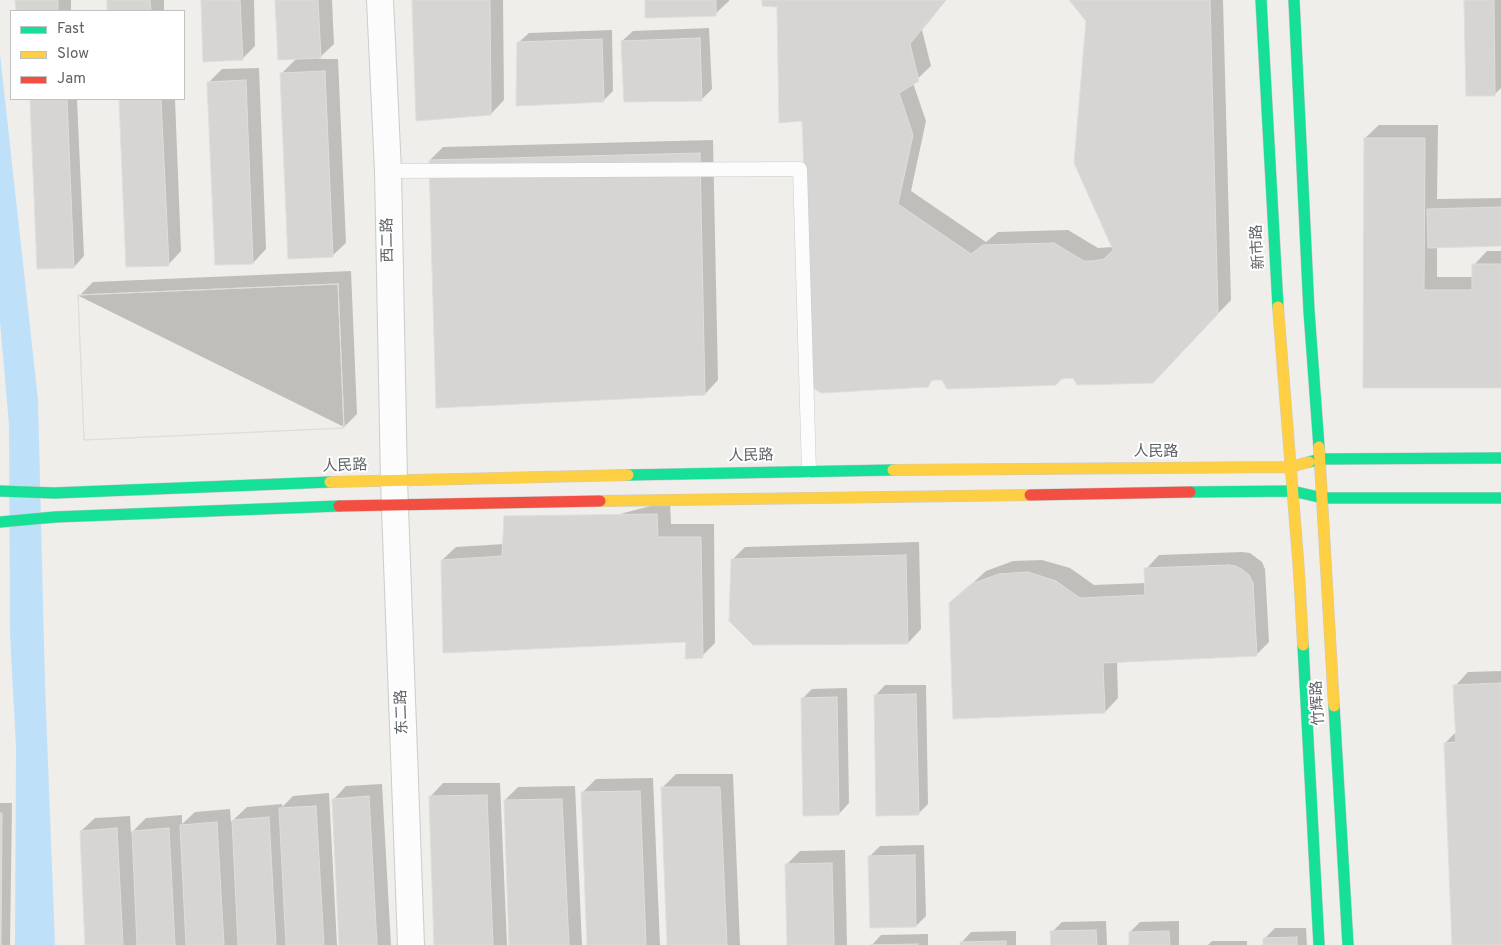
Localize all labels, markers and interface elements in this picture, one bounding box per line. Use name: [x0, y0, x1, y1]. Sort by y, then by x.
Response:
legend: [10, 10, 185, 100]
text: Fast: [57, 20, 85, 39]
text: Slow: [57, 45, 89, 64]
text: Jam: [57, 70, 86, 89]
street label: 西二路: [380, 217, 398, 263]
street label: 新市路: [1249, 224, 1269, 270]
street label: 人民路: [1134, 444, 1178, 462]
street label: 人民路: [728, 448, 774, 466]
street label: 人民路: [322, 457, 368, 477]
street label: 竹辉路: [1309, 680, 1329, 726]
street label: 东二路: [393, 689, 413, 735]

